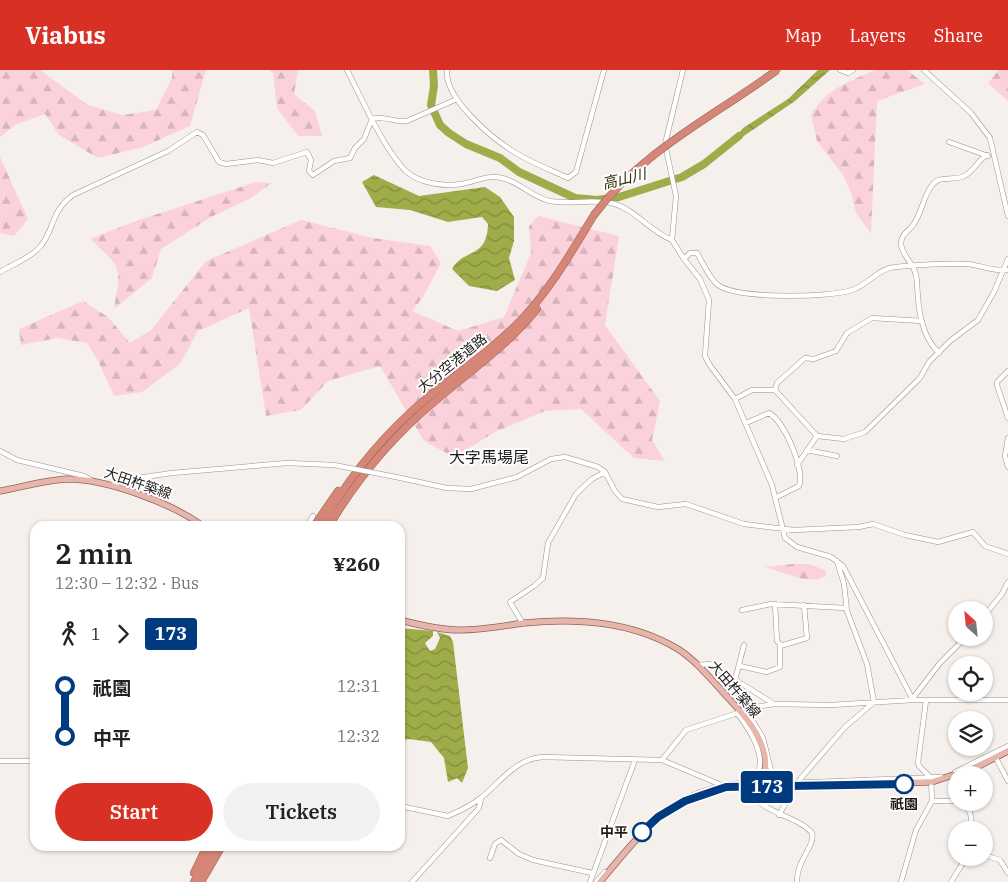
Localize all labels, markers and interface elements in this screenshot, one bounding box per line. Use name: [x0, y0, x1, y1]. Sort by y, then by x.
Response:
text: Viabus: [25, 19, 106, 51]
text: Map: [785, 24, 822, 47]
text: Layers: [850, 24, 906, 47]
text: Share: [934, 24, 983, 47]
water label: 高山川: [600, 163, 650, 193]
street label: 大分空港道路: [414, 330, 490, 396]
district label: 大字馬場尾: [449, 447, 529, 467]
street label: 大田杵築線: [102, 463, 174, 503]
text: 2 min: [55, 535, 133, 572]
text: ¥260: [333, 552, 380, 576]
text: 12:30 – 12:32 · Bus: [55, 573, 199, 593]
north arrow: [948, 601, 992, 646]
map controls: [948, 601, 993, 866]
icon: walk: [55, 620, 83, 648]
icon: forward: [109, 620, 137, 648]
text: 173: [155, 622, 187, 645]
text: 1: [91, 624, 101, 644]
button: locate: [948, 656, 993, 701]
street label: 大田杵築線: [705, 657, 765, 721]
text: 祇園: [93, 676, 131, 700]
text: 12:31: [337, 676, 380, 696]
button: layers: [948, 711, 993, 756]
text: 中平: [93, 726, 131, 750]
text: 12:32: [337, 726, 380, 746]
button: +: [948, 766, 993, 811]
line badge: 173: [738, 771, 796, 803]
marker: 祇園: [894, 774, 914, 794]
text: 173: [751, 775, 783, 798]
button: Start: [55, 783, 213, 841]
button: Tickets: [223, 783, 380, 841]
place label: 祇園: [890, 795, 918, 813]
button: −: [948, 821, 993, 866]
marker: 中平: [632, 822, 652, 842]
place label: 中平: [600, 823, 628, 841]

